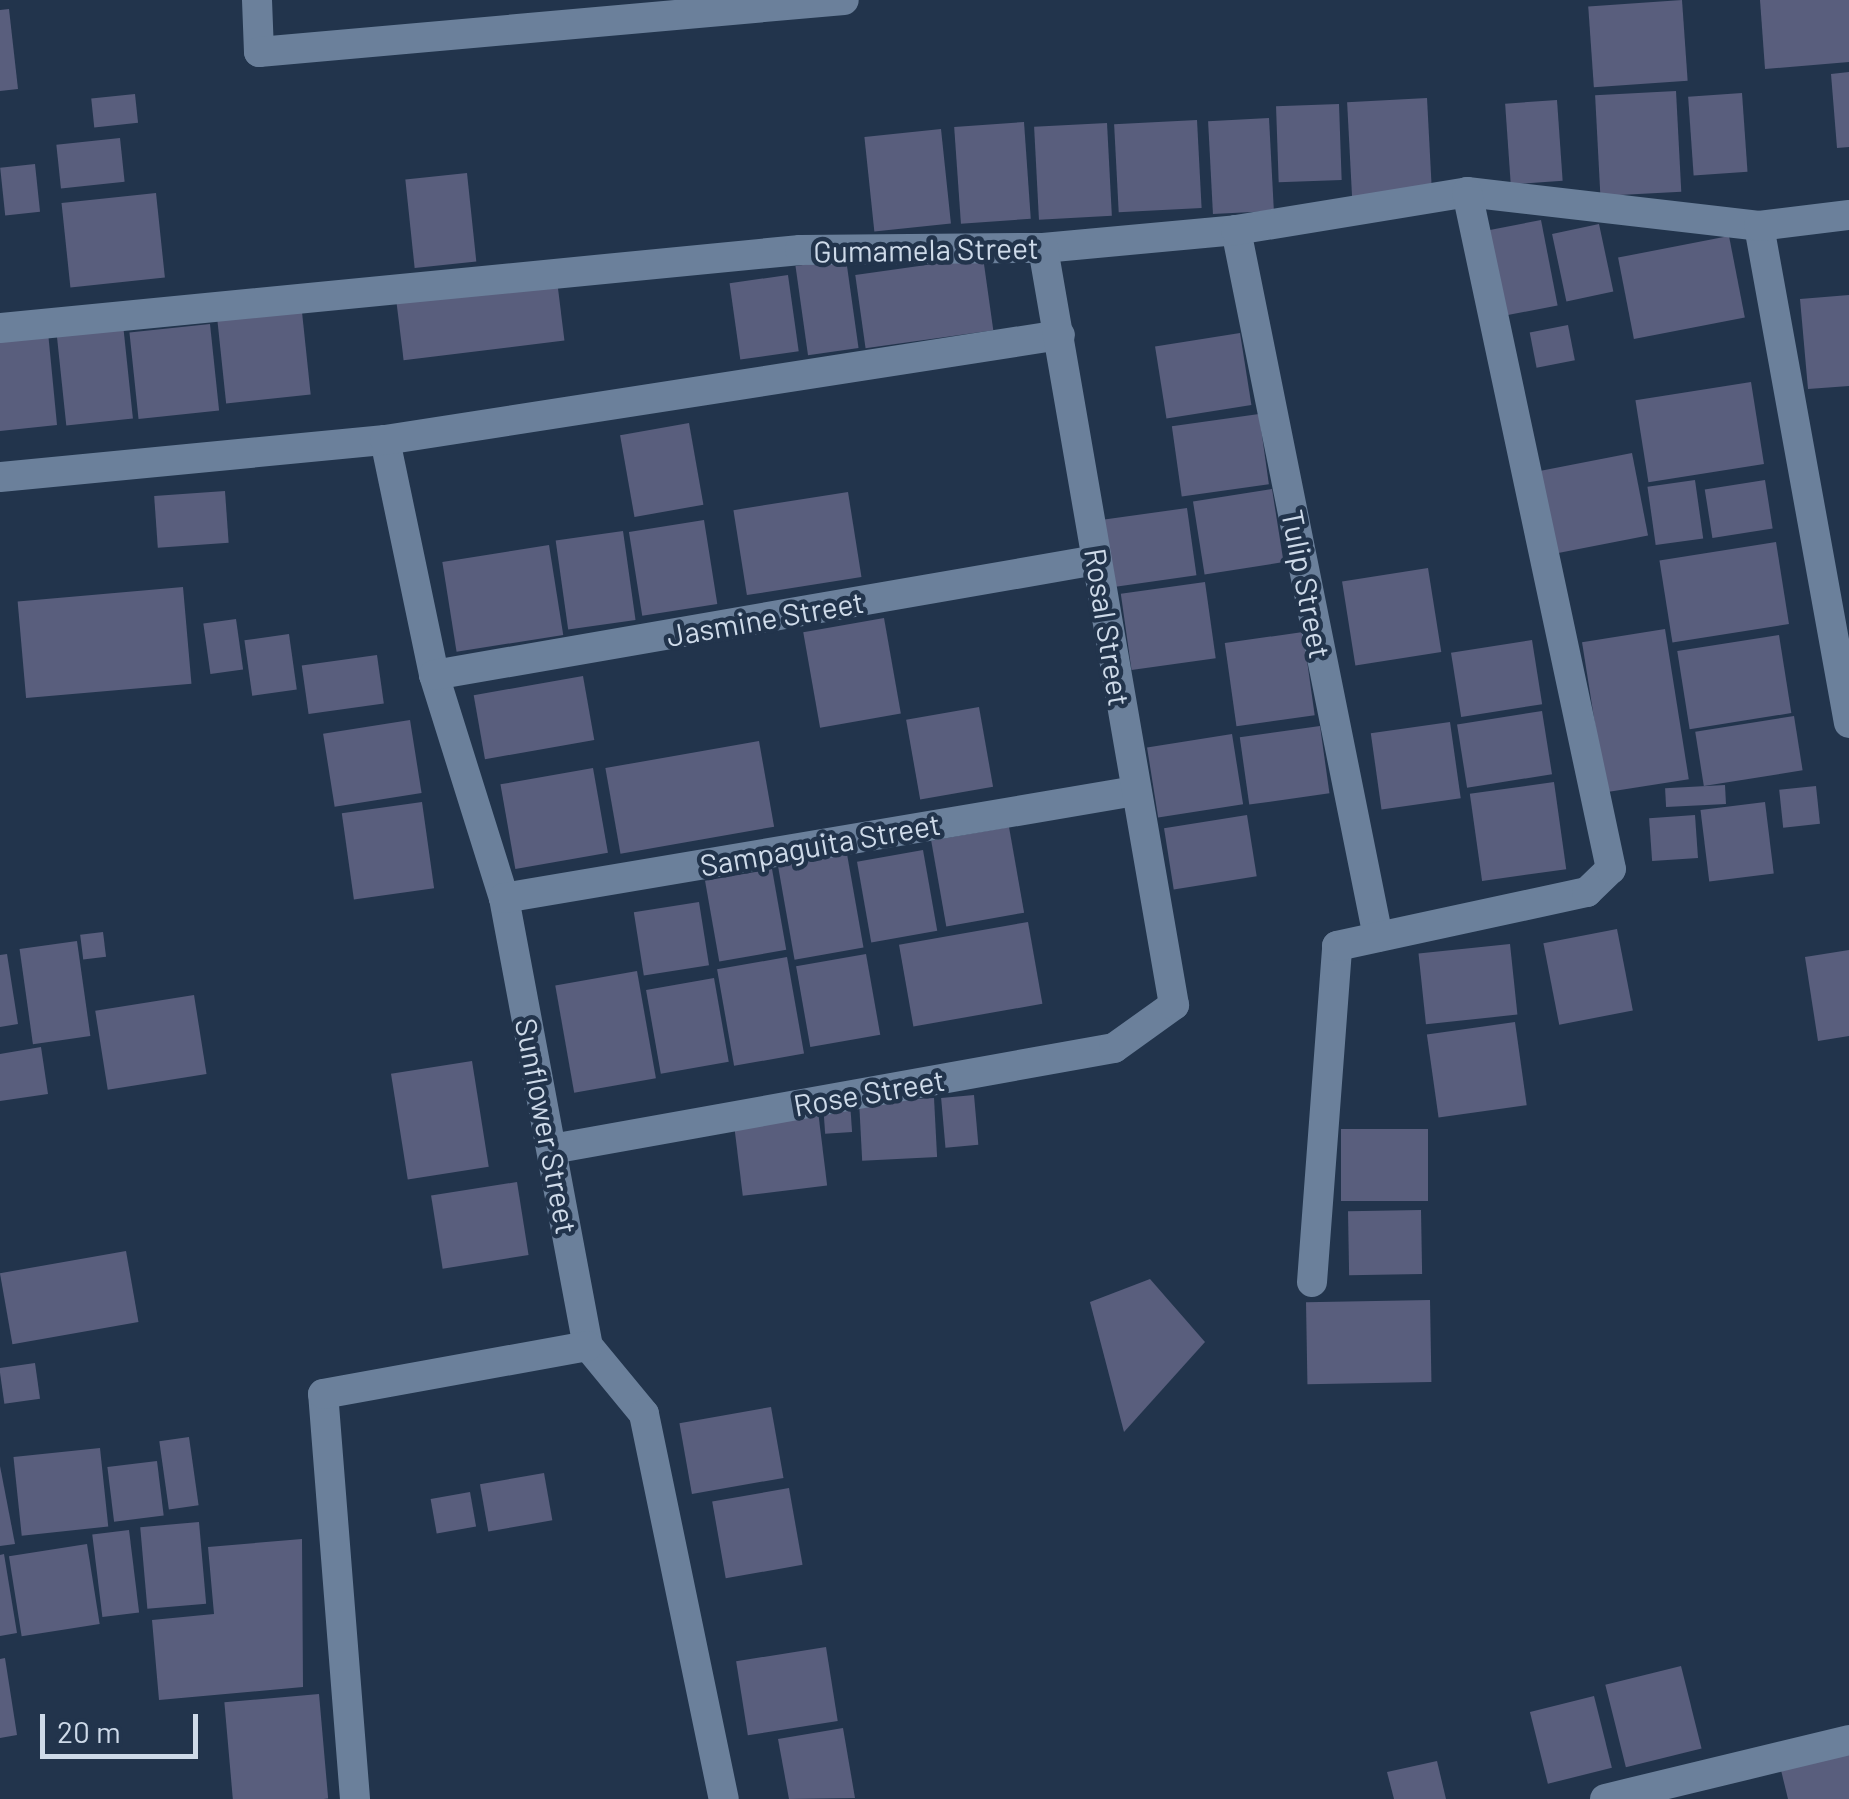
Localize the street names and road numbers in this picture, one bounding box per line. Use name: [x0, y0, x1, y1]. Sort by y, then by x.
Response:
street label: Gumamela Street: [813, 229, 1039, 269]
street label: Tulip Street: [1275, 507, 1339, 661]
street label: Rosal Street: [1078, 546, 1138, 708]
street label: Jasmine Street: [664, 583, 866, 653]
street label: Sampaguita Street: [697, 805, 943, 883]
street label: Sunflower Street: [508, 1015, 586, 1237]
street label: Rose Street: [791, 1061, 947, 1123]

